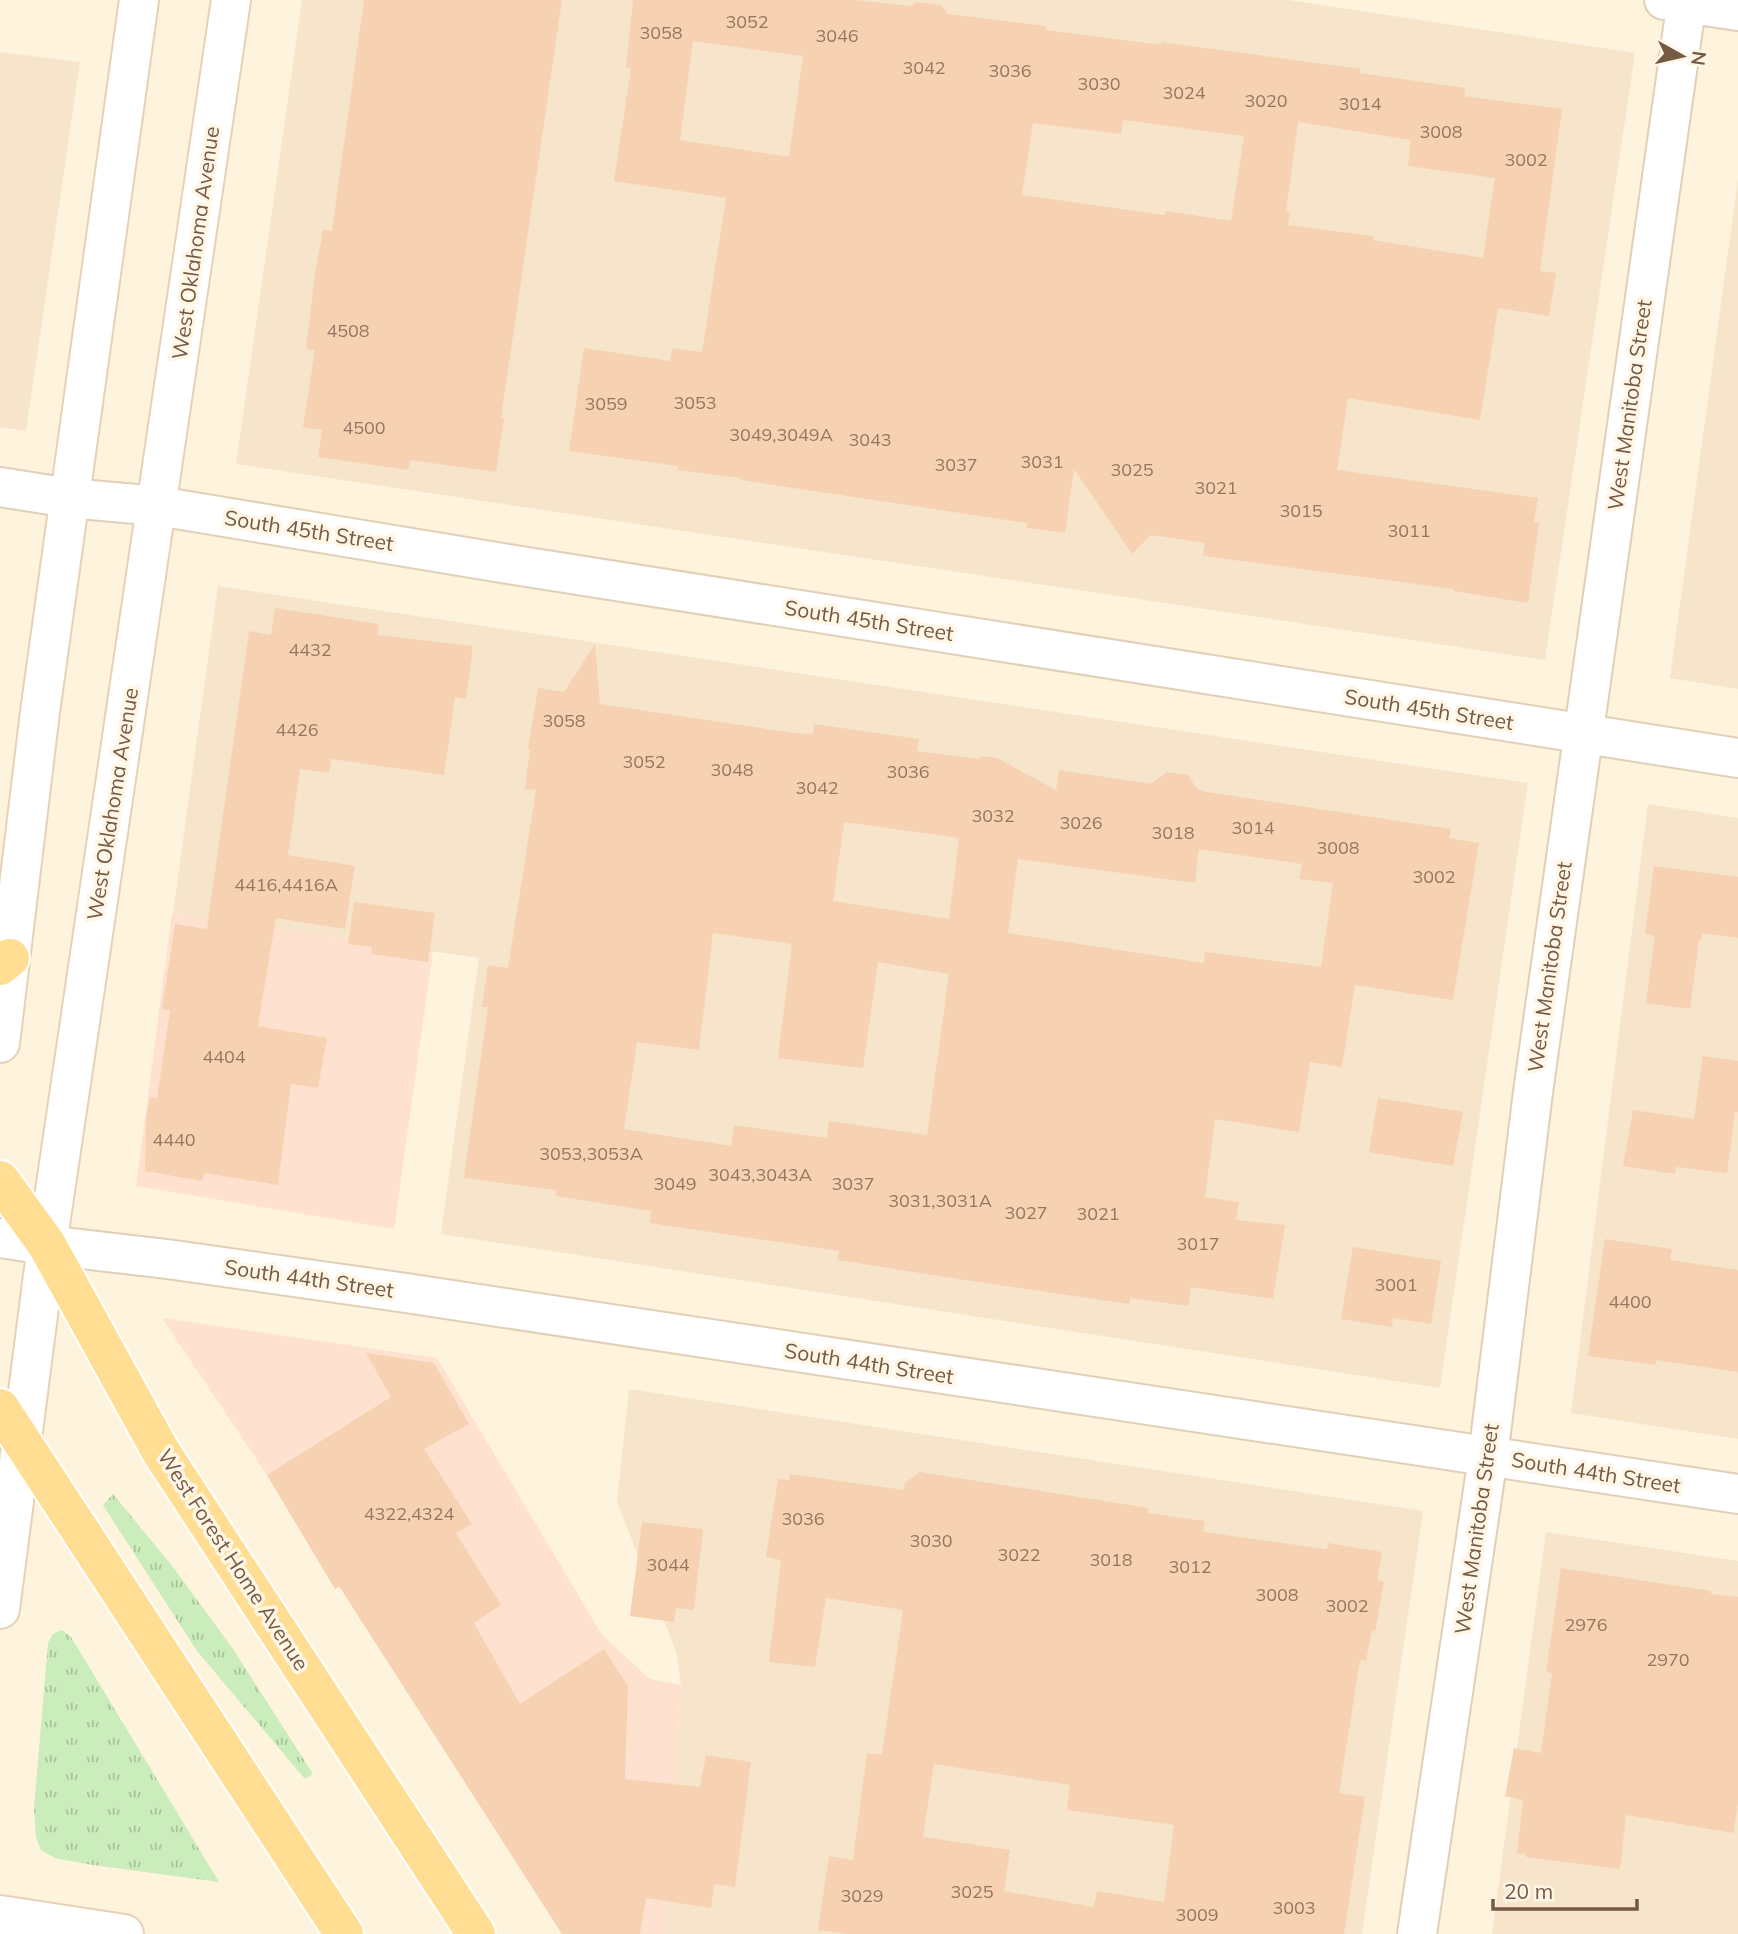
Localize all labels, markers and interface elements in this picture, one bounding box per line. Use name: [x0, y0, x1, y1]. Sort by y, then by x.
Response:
house number: 3052: [725, 10, 769, 33]
house number: 3058: [639, 21, 683, 44]
north arrow: [1647, 21, 1717, 91]
house number: 3046: [815, 24, 859, 47]
text: N: [1686, 50, 1712, 67]
house number: 3042: [902, 56, 946, 79]
house number: 3036: [988, 59, 1032, 82]
house number: 3030: [1077, 72, 1121, 95]
house number: 3024: [1162, 81, 1206, 104]
house number: 3020: [1244, 89, 1288, 112]
house number: 3014: [1338, 92, 1382, 115]
house number: 3008: [1419, 120, 1463, 143]
street label: West Oklahoma Avenue: [166, 125, 224, 361]
house number: 3002: [1504, 148, 1548, 171]
street label: West Manitoba Street: [1601, 298, 1657, 512]
house number: 4508: [326, 319, 370, 342]
house number: 3053: [673, 391, 717, 414]
house number: 3059: [584, 392, 628, 415]
house number: 4500: [342, 416, 386, 439]
house number: 3049,3049A: [729, 423, 833, 446]
house number: 3043: [848, 428, 892, 451]
house number: 3031: [1020, 450, 1064, 473]
house number: 3037: [934, 453, 978, 476]
house number: 3025: [1110, 458, 1154, 481]
house number: 3021: [1194, 476, 1238, 499]
house number: 3015: [1279, 499, 1323, 522]
street label: South 45th Street: [223, 504, 396, 556]
house number: 3011: [1387, 519, 1431, 542]
street label: South 45th Street: [783, 594, 956, 646]
house number: 4432: [288, 638, 332, 661]
street label: South 45th Street: [1343, 683, 1516, 735]
street label: West Oklahoma Avenue: [81, 686, 143, 922]
house number: 3058: [542, 709, 586, 732]
house number: 4426: [275, 718, 319, 741]
house number: 3052: [622, 750, 666, 773]
house number: 3048: [710, 758, 754, 781]
house number: 3036: [886, 760, 930, 783]
house number: 3042: [795, 776, 839, 799]
house number: 3032: [971, 804, 1015, 827]
house number: 3026: [1059, 811, 1103, 834]
house number: 3014: [1231, 816, 1275, 839]
house number: 3018: [1151, 821, 1195, 844]
house number: 3008: [1316, 836, 1360, 859]
street label: West Manitoba Street: [1521, 860, 1577, 1074]
house number: 3002: [1412, 865, 1456, 888]
house number: 4416,4416A: [234, 873, 338, 896]
house number: 4404: [202, 1045, 246, 1068]
house number: 4440: [152, 1128, 196, 1151]
house number: 3053,3053A: [539, 1142, 643, 1165]
house number: 3043,3043A: [708, 1163, 812, 1186]
house number: 3049: [653, 1172, 697, 1195]
house number: 3037: [831, 1172, 875, 1195]
house number: 3031,3031A: [888, 1189, 992, 1212]
house number: 3027: [1004, 1201, 1048, 1224]
house number: 3021: [1076, 1202, 1120, 1225]
house number: 3017: [1176, 1232, 1220, 1255]
street label: South 44th Street: [223, 1253, 395, 1303]
house number: 3001: [1374, 1273, 1418, 1296]
house number: 4400: [1608, 1290, 1652, 1313]
street label: South 44th Street: [783, 1337, 956, 1389]
street label: West Manitoba Street: [1448, 1422, 1504, 1636]
street label: West Forest Home Avenue: [152, 1444, 315, 1675]
street label: South 44th Street: [1510, 1446, 1683, 1498]
house number: 4322,4324: [364, 1502, 454, 1525]
house number: 3036: [781, 1507, 825, 1530]
house number: 3030: [909, 1529, 953, 1552]
house number: 3022: [997, 1543, 1041, 1566]
house number: 3018: [1089, 1548, 1133, 1571]
house number: 3044: [646, 1553, 690, 1576]
house number: 3012: [1168, 1555, 1212, 1578]
house number: 3008: [1255, 1583, 1299, 1606]
house number: 3002: [1325, 1594, 1369, 1617]
house number: 2976: [1564, 1613, 1608, 1636]
house number: 2970: [1646, 1648, 1690, 1671]
scale bar: [1493, 1868, 1636, 1912]
text: 20 m: [1504, 1878, 1553, 1904]
house number: 3025: [950, 1880, 994, 1903]
house number: 3029: [840, 1884, 884, 1907]
house number: 3003: [1272, 1896, 1316, 1919]
house number: 3009: [1175, 1903, 1219, 1926]

